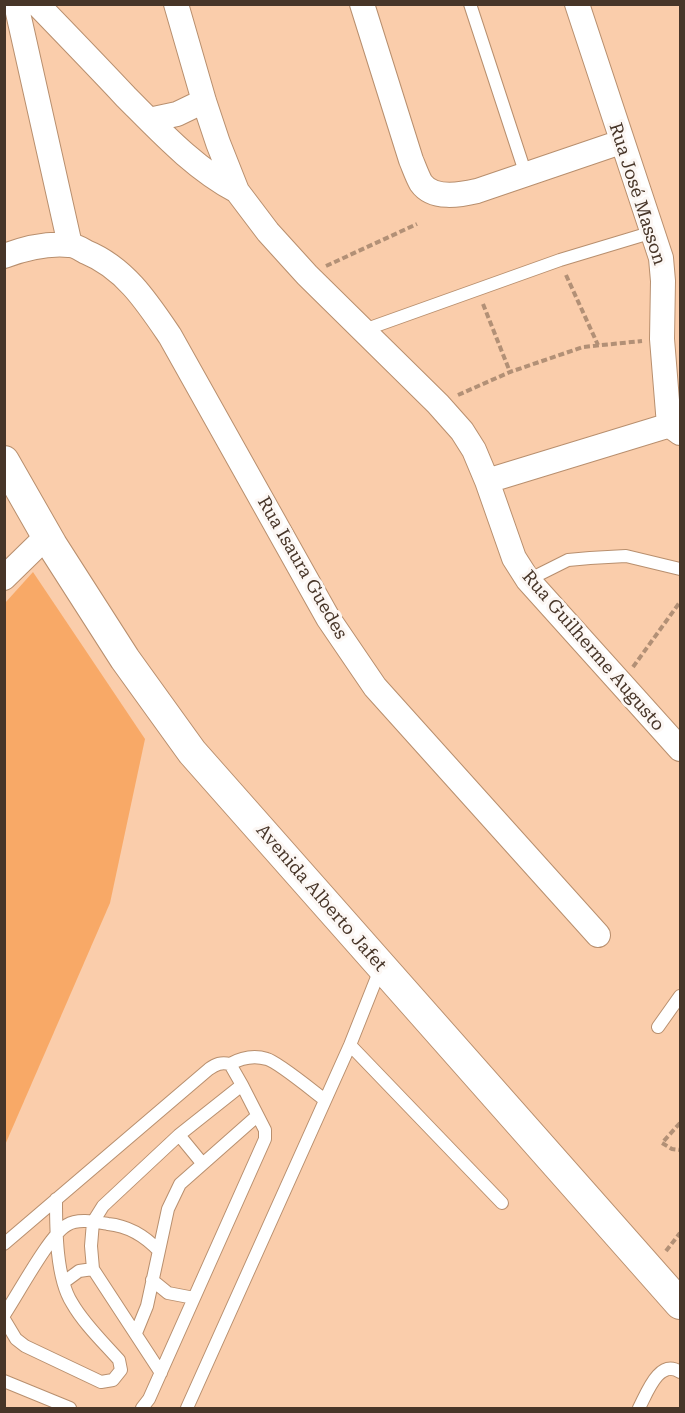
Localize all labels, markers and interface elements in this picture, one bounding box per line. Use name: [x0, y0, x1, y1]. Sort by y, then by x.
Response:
street label: Rua José Masson: [604, 120, 670, 268]
street label: Rua Isaura Guedes: [252, 493, 352, 643]
street label: Rua Guilherme Augusto: [517, 566, 669, 736]
street label: Avenida Alberto Jafet: [251, 820, 391, 976]

